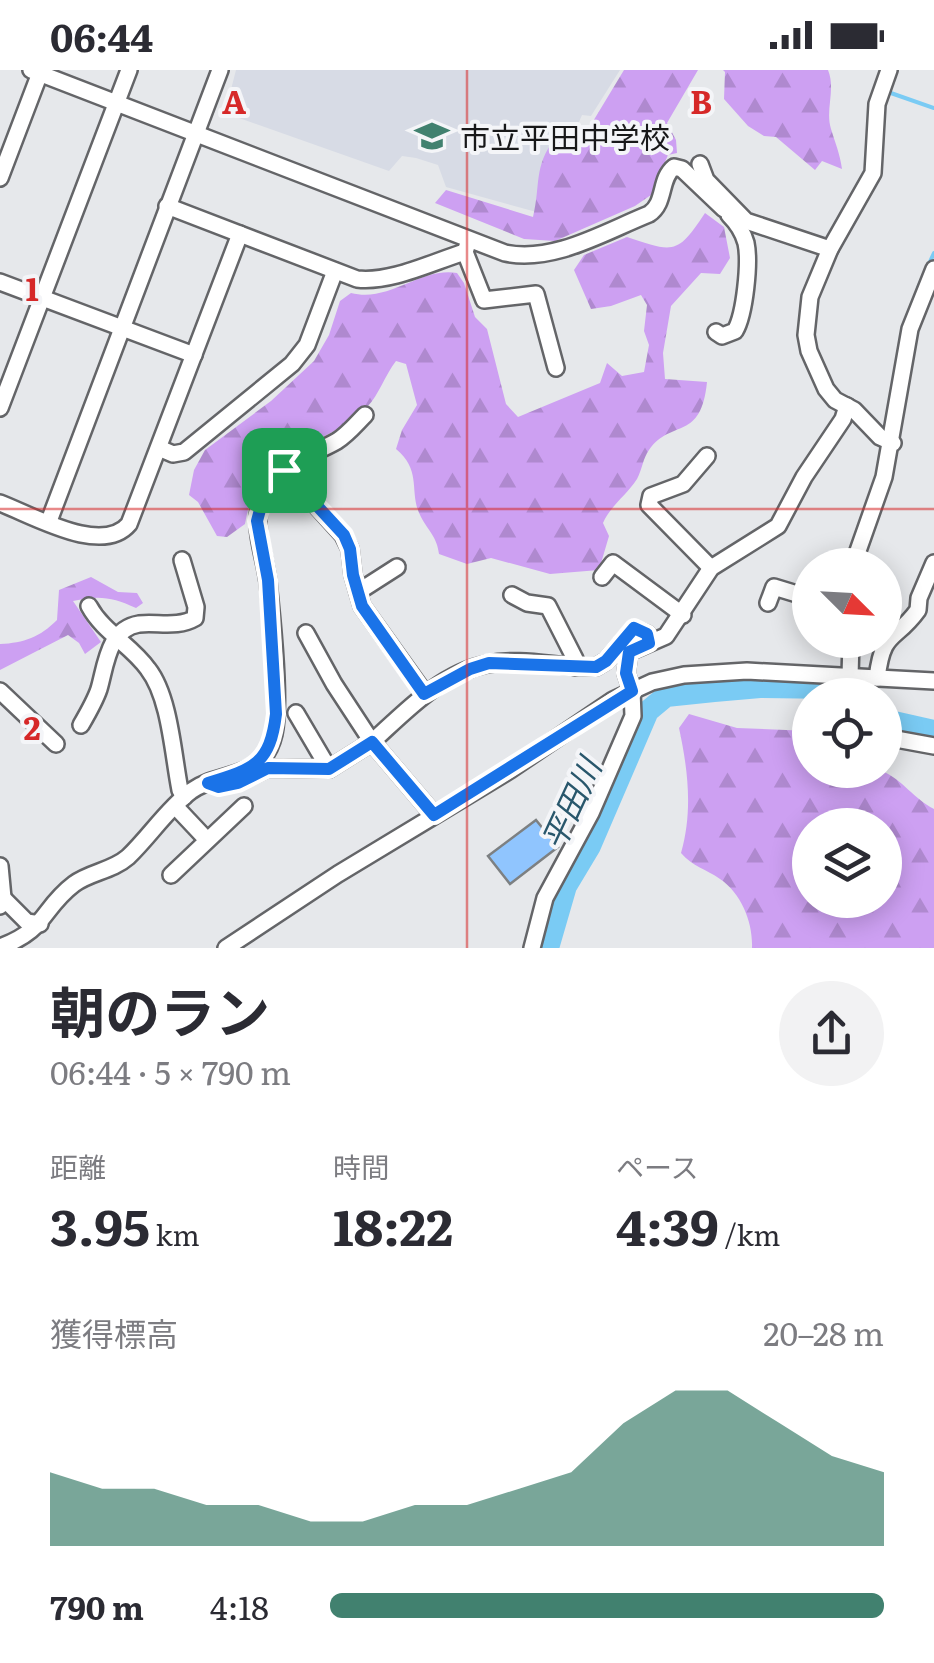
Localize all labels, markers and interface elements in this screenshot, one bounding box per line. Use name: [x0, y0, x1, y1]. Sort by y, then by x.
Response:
text: 06:44: [50, 7, 153, 64]
text: A: [222, 76, 246, 124]
text: B: [690, 76, 712, 124]
place label: 市立平田中学校: [460, 114, 670, 158]
school or university icon: 市立平田中学校: [413, 117, 451, 155]
text: 1: [25, 263, 39, 311]
pin: [242, 428, 327, 513]
icon: arrive: [257, 443, 312, 498]
north arrow: [792, 548, 902, 658]
map controls: [792, 548, 902, 918]
button: locate: [792, 678, 902, 788]
text: 2: [23, 702, 41, 750]
water label: 平田川: [527, 747, 612, 857]
button: layers: [792, 808, 902, 918]
text: 朝のラン: [50, 968, 270, 1050]
button: share: [779, 981, 884, 1086]
text: 06:44 · 5 × 790 m: [50, 1047, 291, 1095]
text: 距離: [50, 1145, 106, 1187]
text: 時間: [333, 1145, 389, 1187]
text: ペース: [616, 1145, 699, 1187]
text: 3.95: [50, 1187, 150, 1261]
text: 18:22: [333, 1187, 453, 1261]
text: 4:39: [616, 1187, 719, 1261]
text: km: [150, 1213, 200, 1255]
text: /km: [719, 1213, 780, 1255]
text: 獲得標高: [50, 1308, 178, 1356]
text: 20–28 m: [763, 1308, 884, 1356]
text: 790 m: [50, 1582, 144, 1630]
text: 4:18: [210, 1582, 269, 1630]

